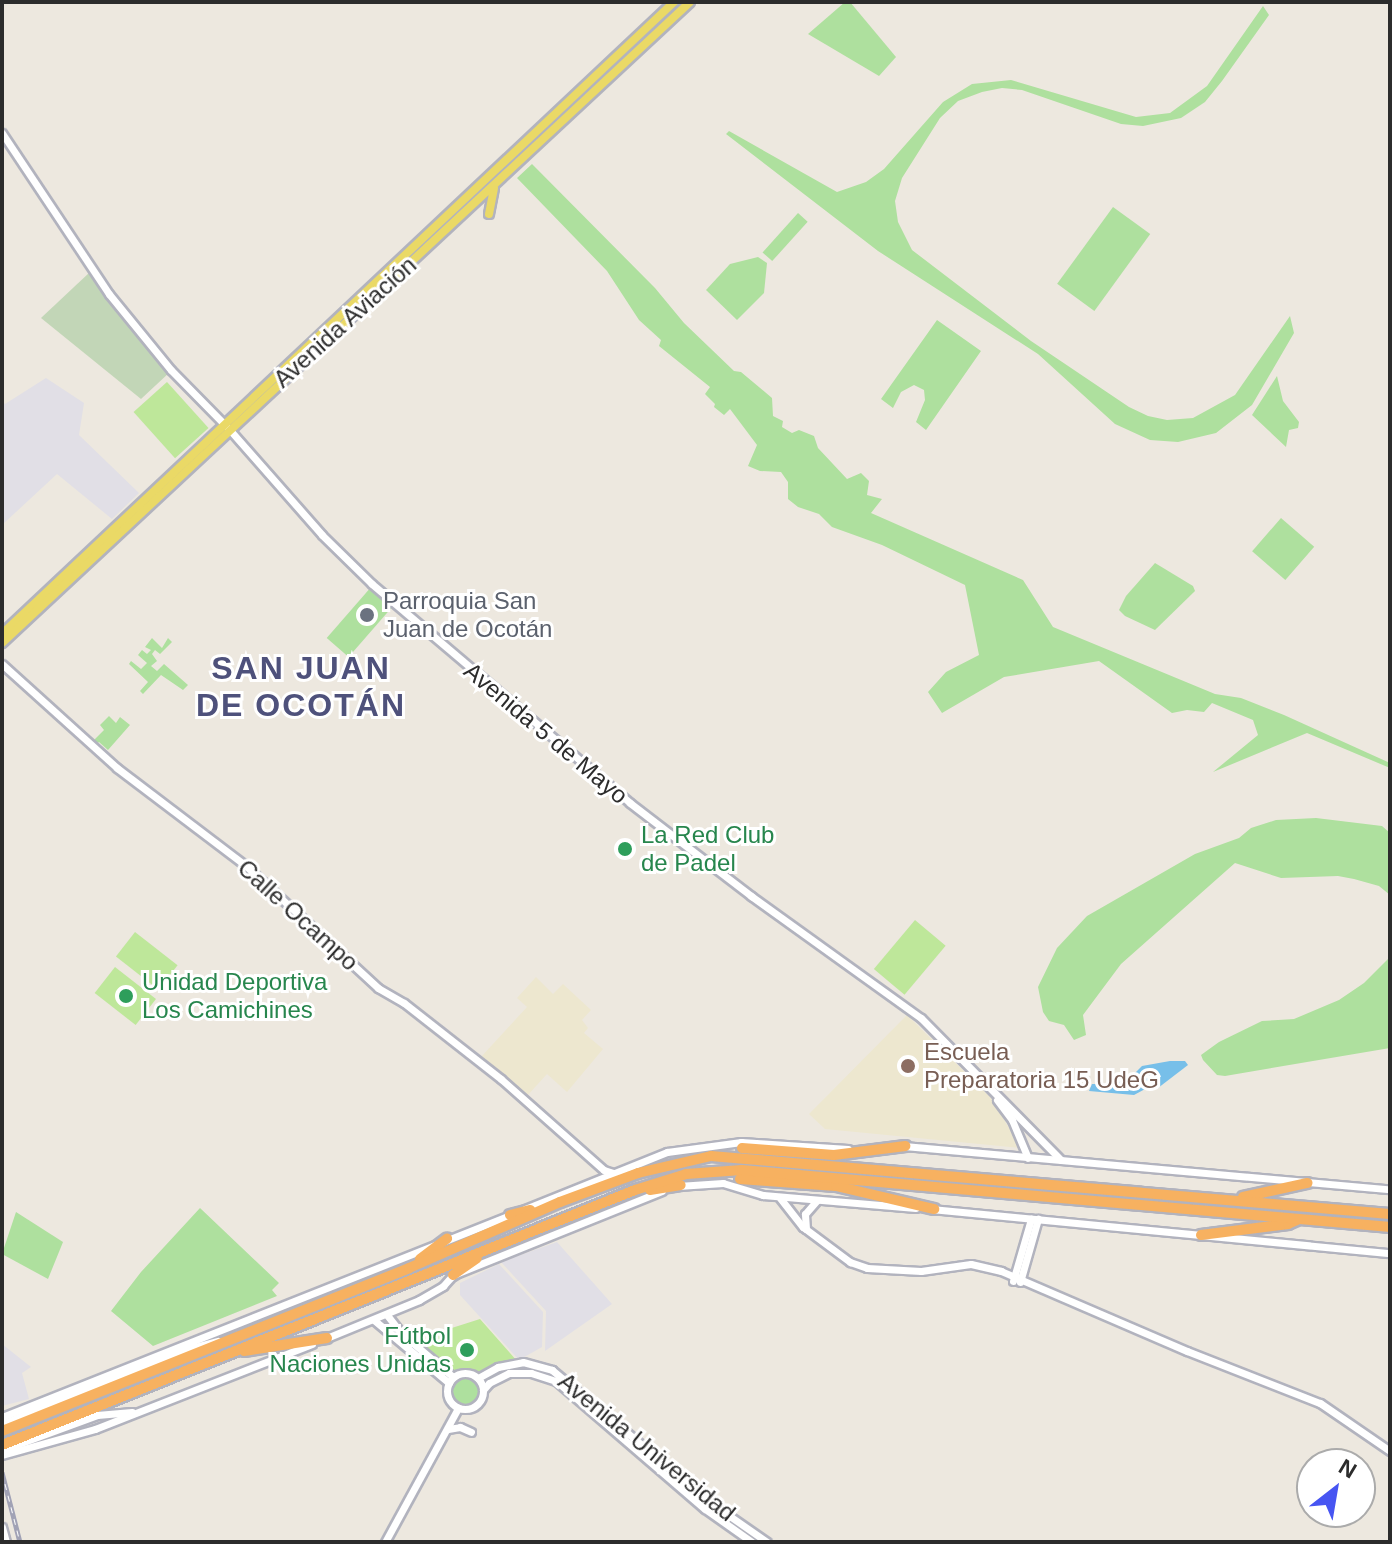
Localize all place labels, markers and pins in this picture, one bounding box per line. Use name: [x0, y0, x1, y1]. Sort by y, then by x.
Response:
place label: Parroquia San Juan de Ocotán: [383, 587, 552, 643]
marker: Parroquia San Juan de Ocotán: [358, 606, 376, 624]
place label: La Red Club de Padel: [641, 821, 774, 877]
marker: La Red Club de Padel: [616, 840, 634, 858]
place label: Unidad Deportiva Los Camichines: [142, 968, 327, 1024]
marker: Unidad Deportiva Los Camichines: [117, 987, 135, 1005]
place label: Escuela Preparatoria 15 UdeG: [924, 1038, 1159, 1094]
marker: Escuela Preparatoria 15 UdeG: [899, 1057, 917, 1075]
place label: Fútbol Naciones Unidas: [270, 1322, 451, 1378]
marker: Fútbol Naciones Unidas: [458, 1341, 476, 1359]

